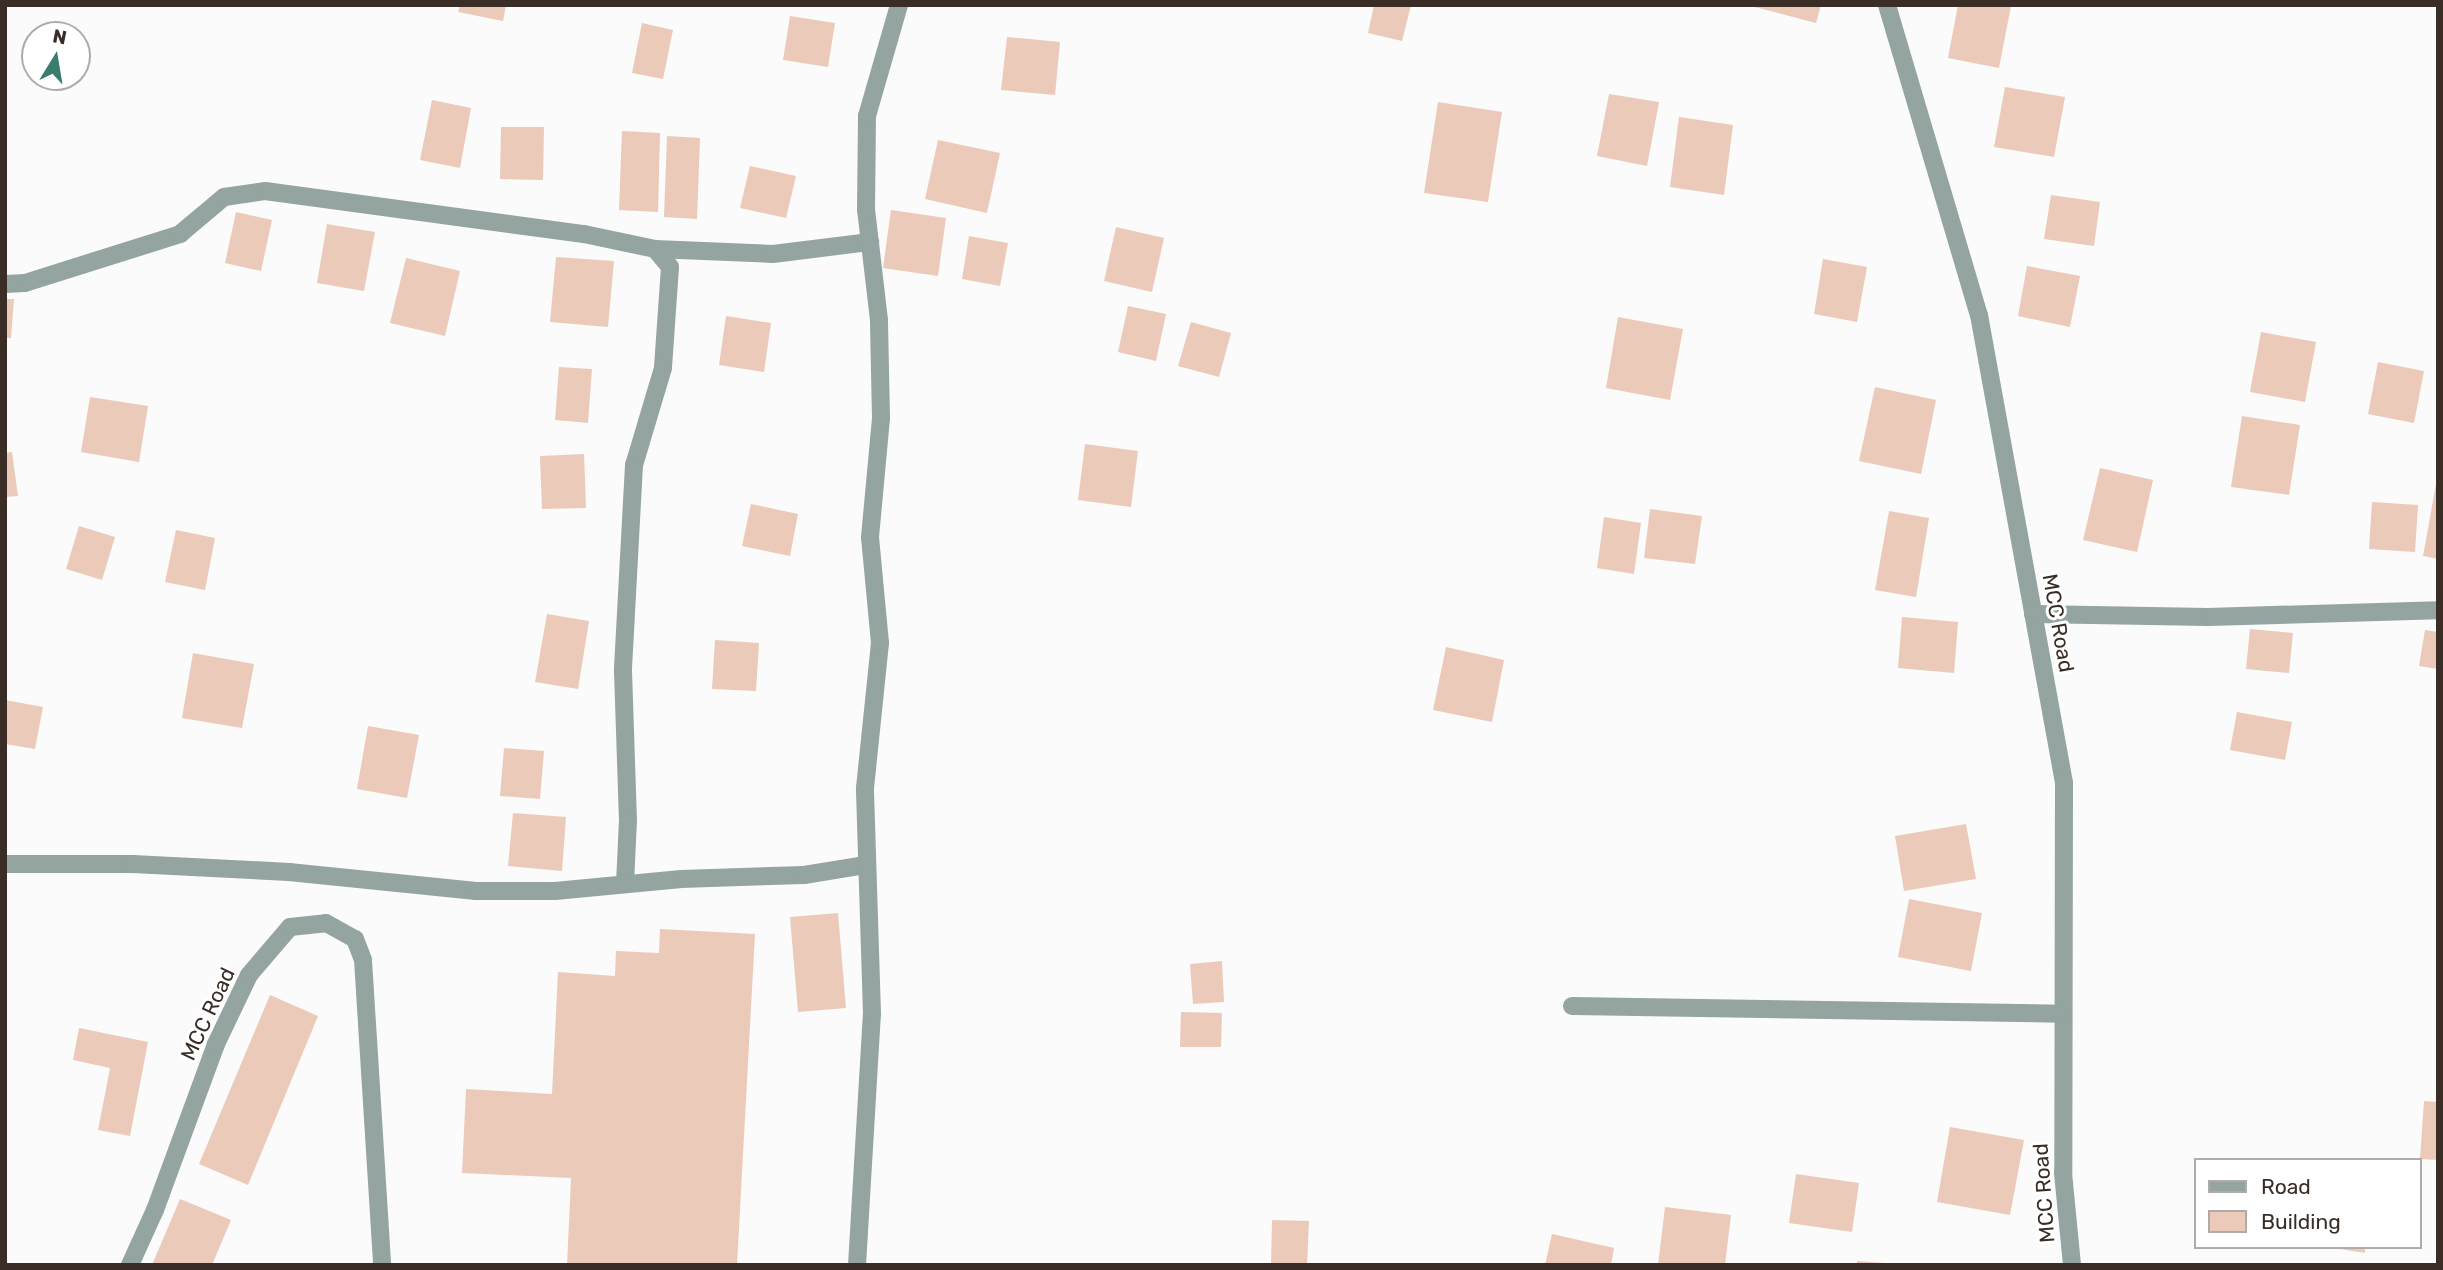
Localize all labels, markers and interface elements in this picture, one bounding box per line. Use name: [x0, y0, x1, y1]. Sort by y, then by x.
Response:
north arrow: [21, 21, 91, 91]
text: N: [51, 24, 69, 49]
street label: MCC Road: [2037, 572, 2079, 674]
street label: MCC Road: [176, 964, 240, 1064]
street label: MCC Road: [2028, 1142, 2060, 1244]
legend: [2194, 1158, 2422, 1249]
text: Road: [2261, 1174, 2311, 1199]
text: Building: [2261, 1209, 2341, 1234]

